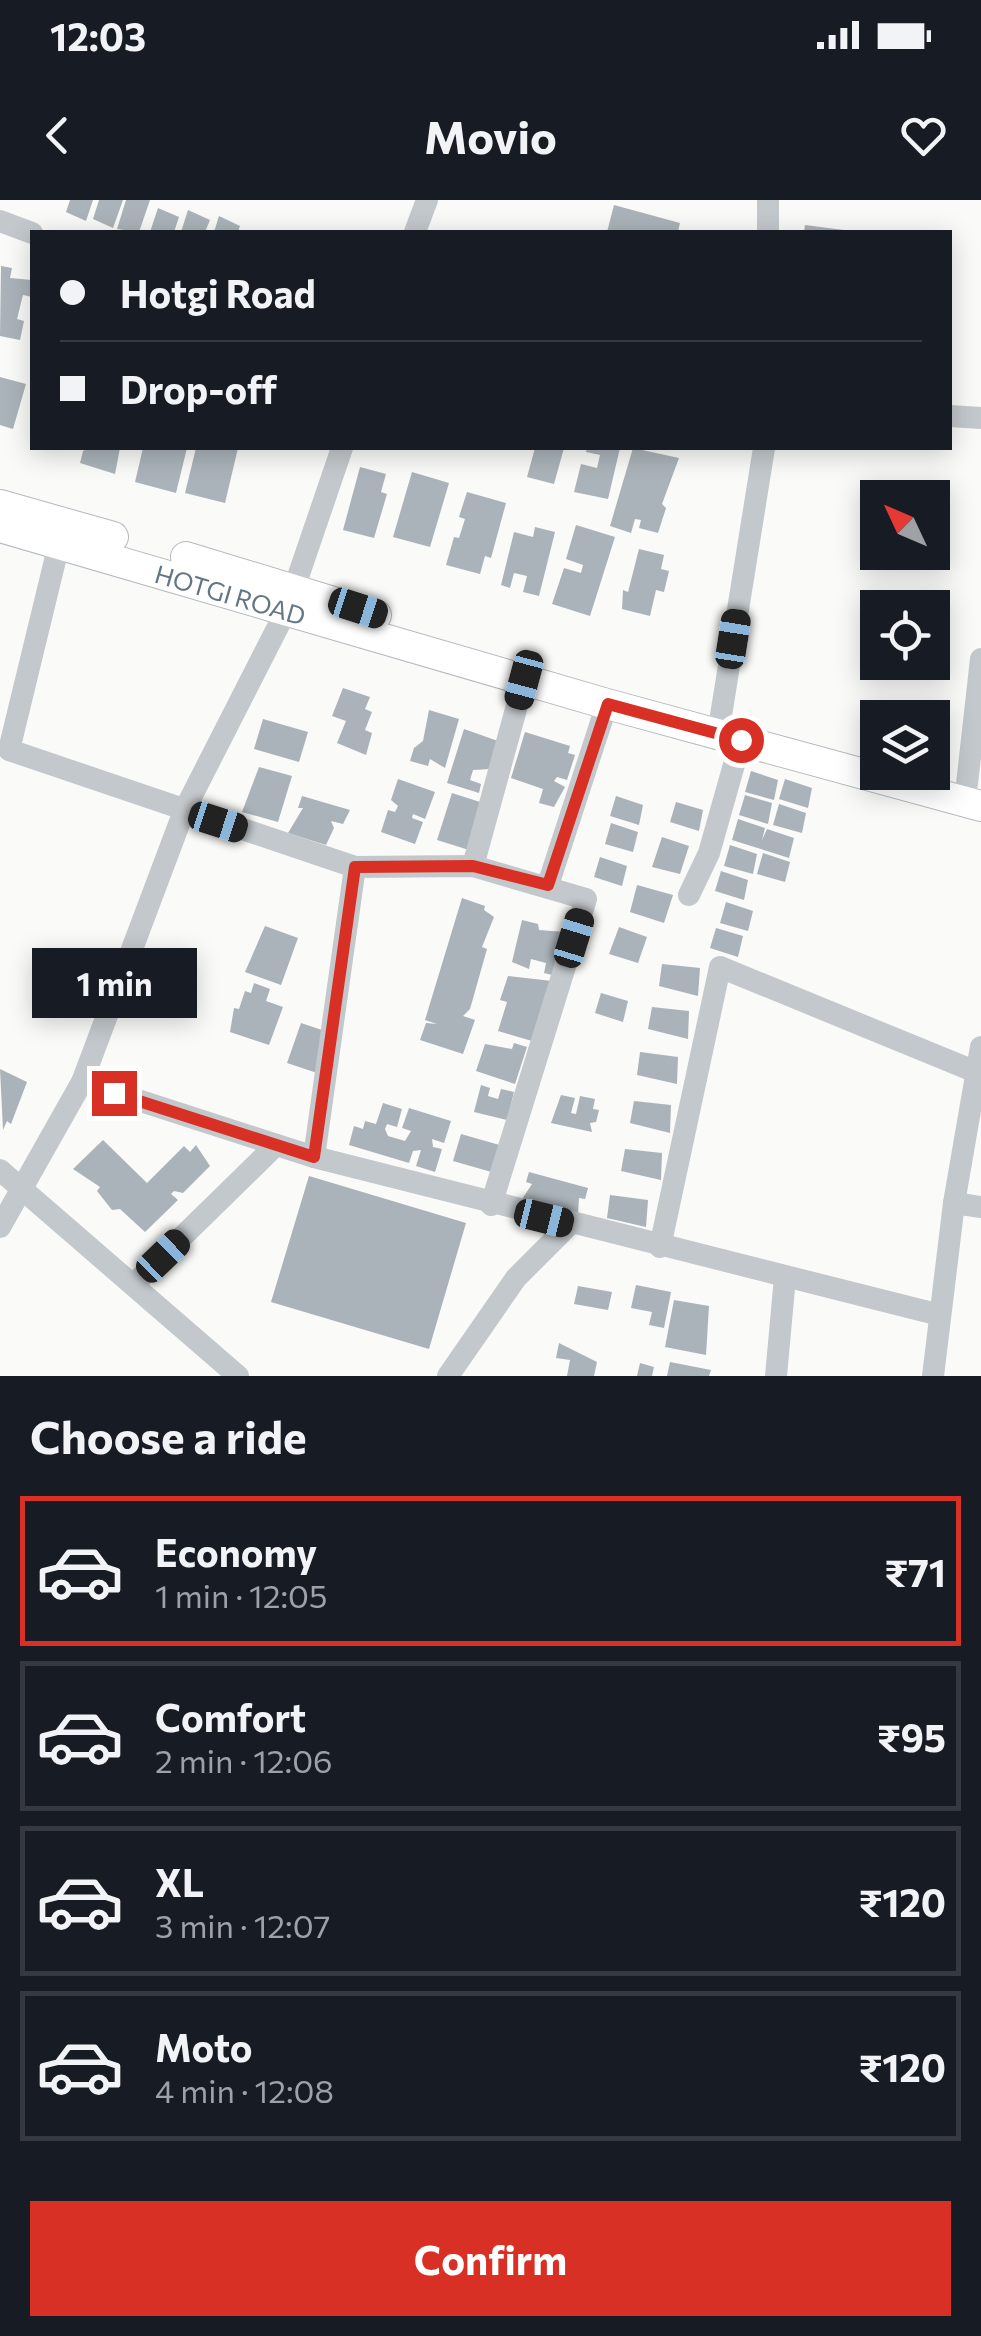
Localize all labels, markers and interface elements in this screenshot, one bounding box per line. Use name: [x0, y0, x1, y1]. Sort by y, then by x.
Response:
text: 12:03: [50, 12, 146, 59]
icon: back: [30, 108, 85, 163]
text: Movio: [424, 108, 557, 163]
icon: heart: [896, 108, 951, 163]
text: Hotgi Road: [120, 269, 316, 316]
text: Drop-off: [120, 365, 277, 412]
north arrow: [860, 480, 950, 570]
map controls: [860, 480, 950, 790]
street label: HOTGI ROAD: [152, 558, 309, 630]
car: [325, 584, 391, 632]
button: locate: [860, 590, 950, 680]
car: [713, 607, 753, 671]
car: [502, 647, 546, 713]
button: layers: [860, 700, 950, 790]
route start: [719, 718, 764, 763]
car: [185, 798, 251, 846]
car: [551, 905, 597, 971]
callout: 1 min: [32, 948, 196, 1018]
text: 1 min: [77, 963, 152, 1003]
route end: [92, 1071, 137, 1116]
car: [511, 1196, 577, 1240]
car: [131, 1224, 195, 1288]
text: Choose a ride: [30, 1408, 307, 1463]
icon: car: [35, 1526, 125, 1616]
text: Economy: [155, 1528, 317, 1575]
text: ₹71: [884, 1548, 946, 1595]
text: 1 min · 12:05: [155, 1575, 327, 1615]
icon: car: [35, 1691, 125, 1781]
text: Comfort: [155, 1693, 306, 1740]
text: ₹95: [877, 1713, 946, 1760]
text: 2 min · 12:06: [155, 1740, 332, 1780]
icon: car: [35, 1856, 125, 1946]
text: XL: [155, 1858, 204, 1905]
text: ₹120: [859, 1878, 946, 1925]
text: 3 min · 12:07: [155, 1905, 330, 1945]
icon: car: [35, 2021, 125, 2111]
text: Moto: [155, 2023, 253, 2070]
text: ₹120: [859, 2043, 946, 2090]
text: 4 min · 12:08: [155, 2070, 334, 2110]
button: Confirm: [30, 2201, 951, 2316]

